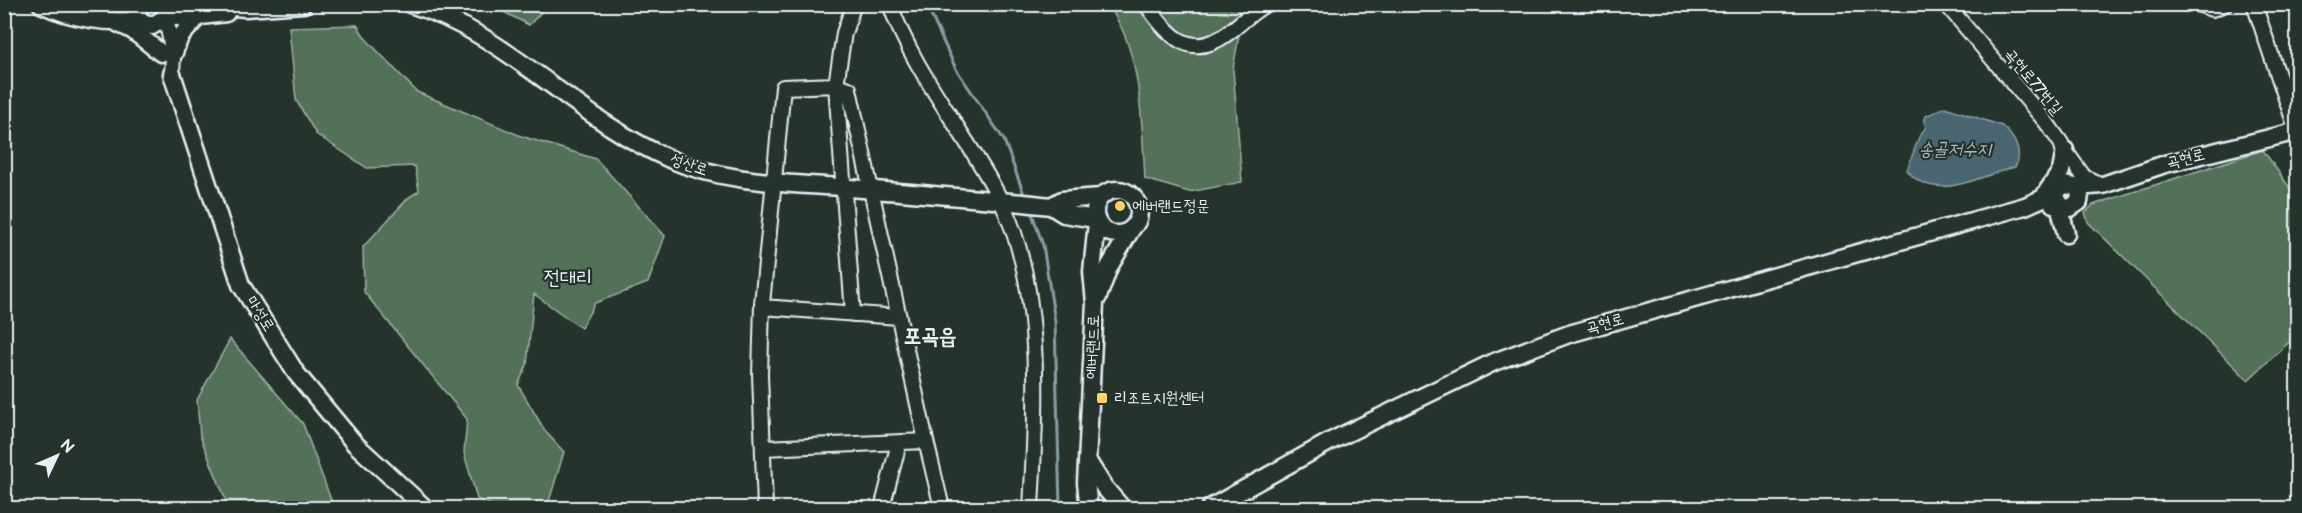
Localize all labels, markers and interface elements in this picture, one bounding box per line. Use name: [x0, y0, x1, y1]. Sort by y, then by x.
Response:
street label: 곡현로77번길: [2000, 45, 2066, 119]
water label: 송골저수지: [1919, 139, 1994, 160]
street label: 곡현로: [2165, 145, 2207, 173]
street label: 성산로: [668, 150, 710, 180]
place label: 에버랜드정문: [1132, 197, 1209, 216]
marker: 에버랜드정문: [1113, 199, 1127, 213]
district label: 전대리: [544, 266, 592, 290]
street label: 마성로: [242, 293, 278, 335]
street label: 곡현로: [1584, 310, 1626, 338]
street label: 에버랜드로: [1082, 315, 1104, 379]
district label: 포곡읍: [903, 323, 957, 350]
place label: 리조트지원센터: [1114, 389, 1204, 408]
marker: 리조트지원센터: [1095, 391, 1109, 405]
north arrow: [27, 426, 87, 486]
text: N: [56, 436, 78, 458]

